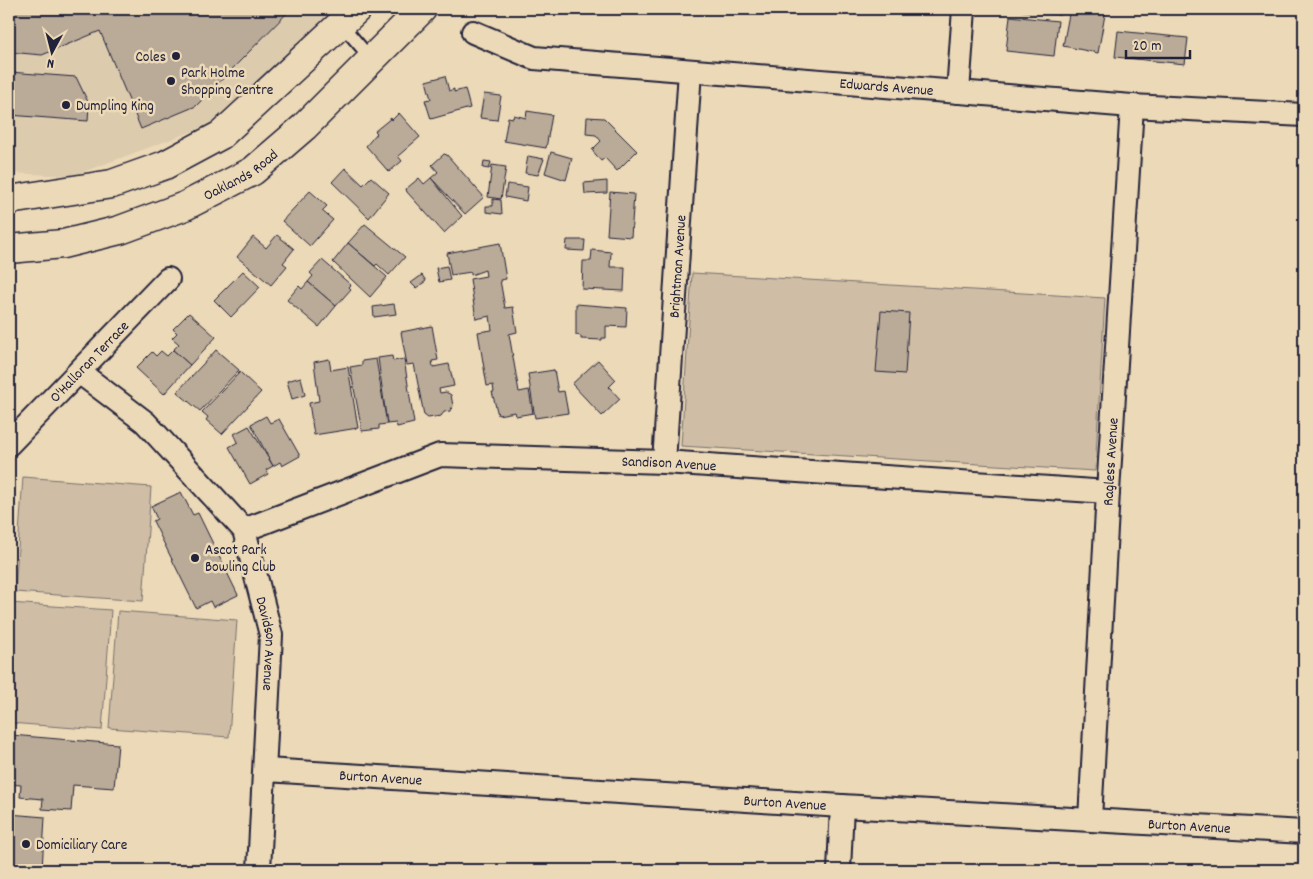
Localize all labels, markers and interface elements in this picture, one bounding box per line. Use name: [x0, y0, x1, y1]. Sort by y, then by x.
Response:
north arrow: [28, 28, 78, 78]
scale bar: [1126, 28, 1189, 60]
text: 20 m: [1133, 36, 1161, 58]
place label: Coles: [135, 47, 166, 69]
marker: Coles: [170, 50, 182, 62]
text: N: [46, 53, 55, 73]
place label: Park Holme Shopping Centre: [181, 63, 274, 102]
street label: Edwards Avenue: [839, 74, 935, 103]
marker: Park Holme Shopping Centre: [165, 75, 177, 87]
place label: Dumpling King: [76, 96, 154, 118]
marker: Dumpling King: [60, 99, 72, 111]
street label: Oaklands Road: [200, 145, 284, 208]
street label: Brightman Avenue: [665, 214, 693, 319]
street label: O'Halloran Terrace: [45, 316, 135, 409]
street label: Ragless Avenue: [1098, 417, 1126, 506]
street label: Sandison Avenue: [621, 452, 717, 479]
place label: Ascot Park Bowling Club: [205, 540, 276, 579]
marker: Ascot Park Bowling Club: [189, 552, 201, 564]
street label: Davidson Avenue: [249, 595, 280, 692]
street label: Burton Avenue: [339, 766, 423, 793]
street label: Burton Avenue: [743, 791, 827, 818]
street label: Burton Avenue: [1147, 814, 1232, 841]
place label: Domiciliary Care: [36, 835, 128, 857]
marker: Domiciliary Care: [20, 838, 32, 850]

